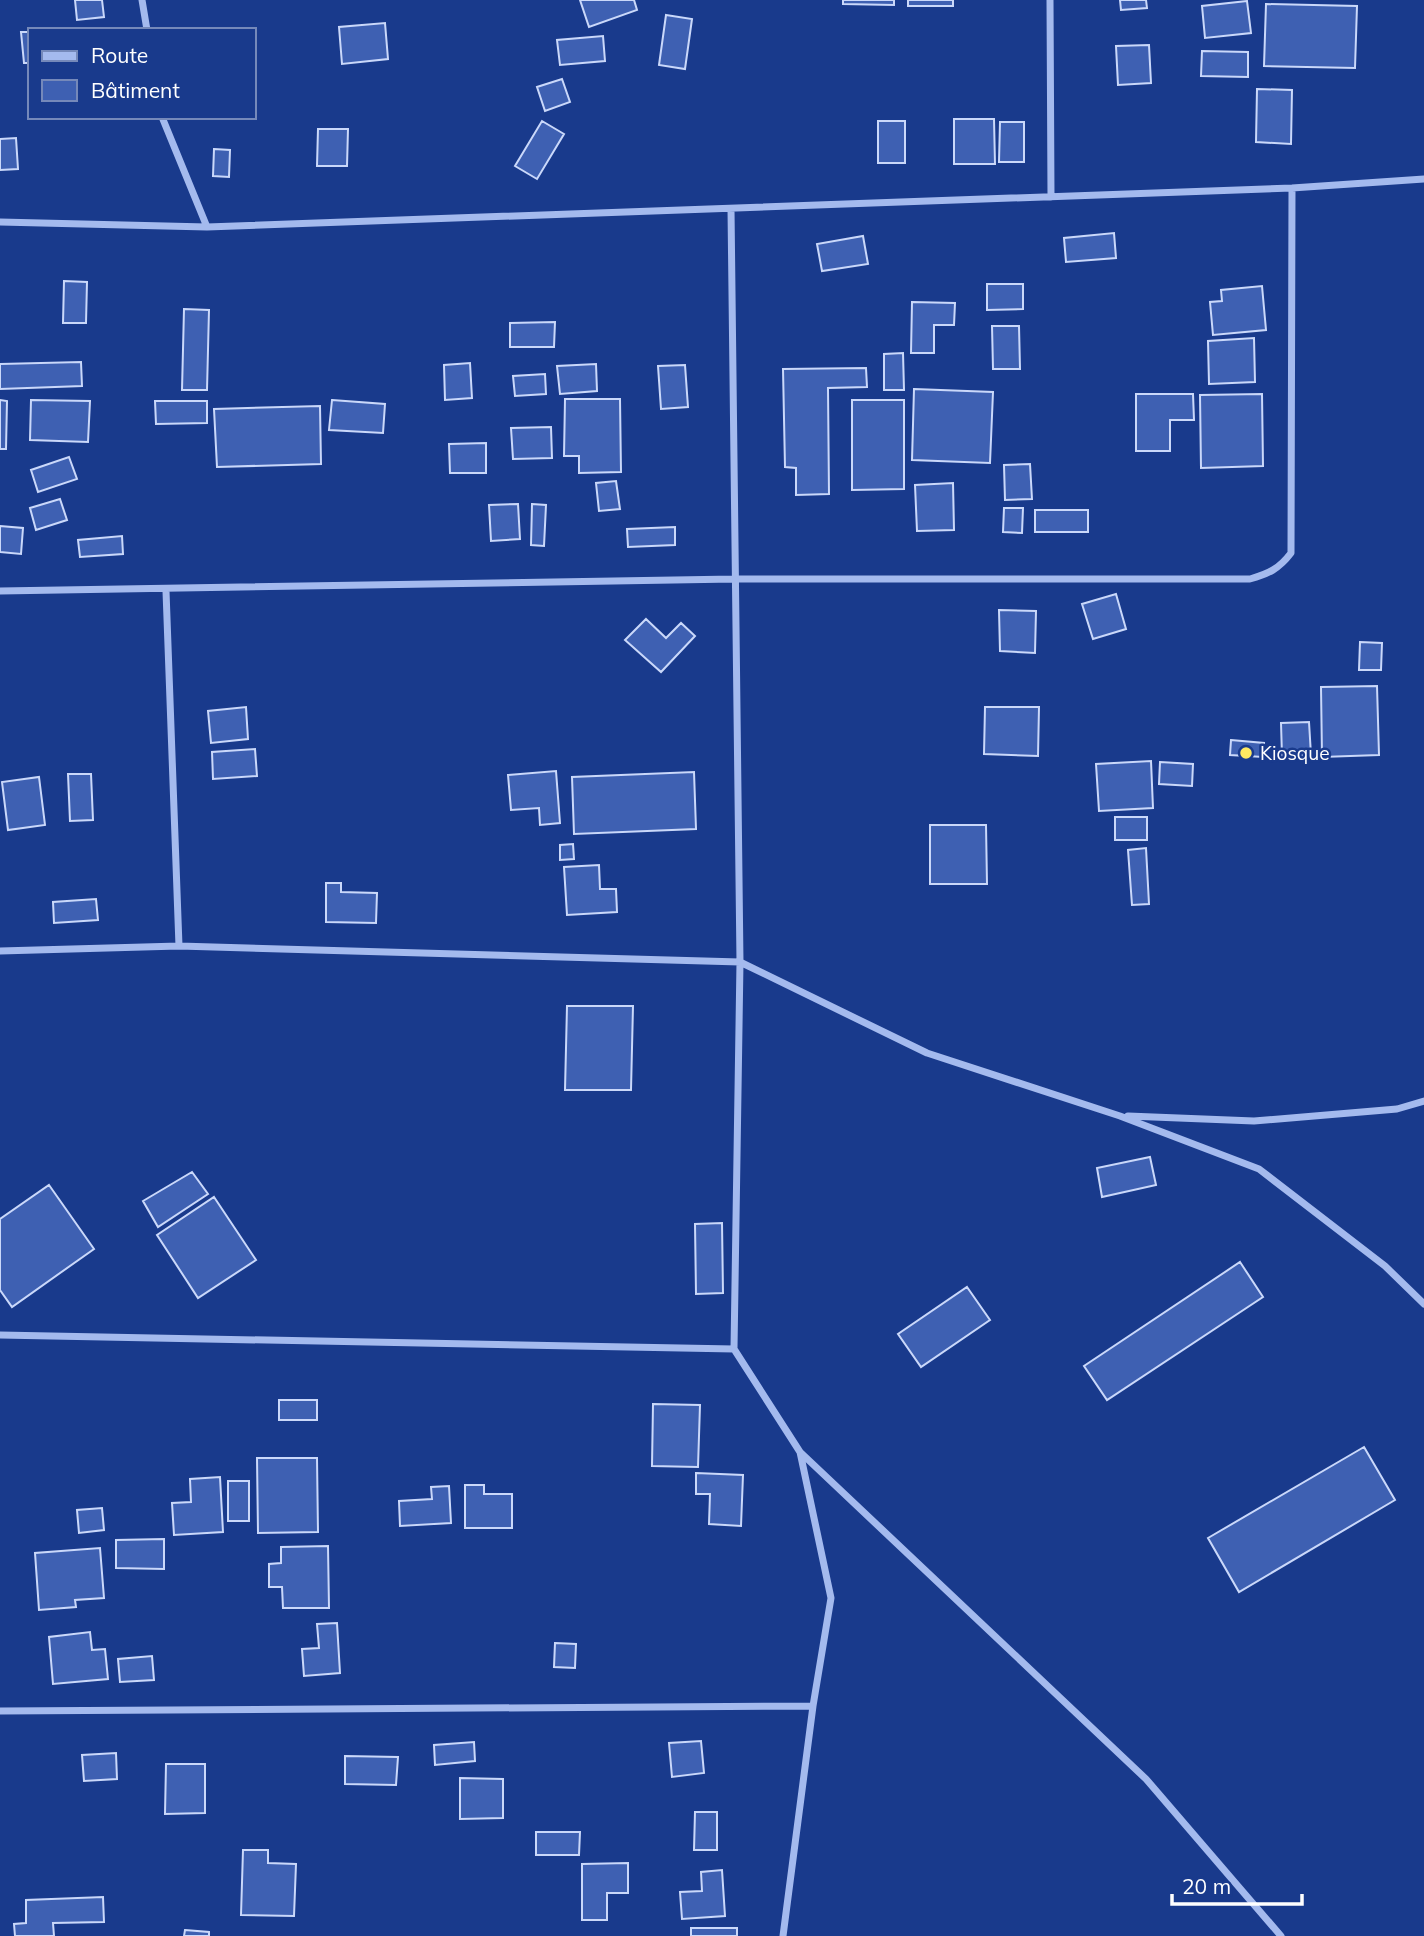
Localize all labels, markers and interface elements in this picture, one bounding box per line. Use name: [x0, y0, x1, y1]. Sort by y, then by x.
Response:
legend: [28, 28, 256, 119]
text: Route: [91, 42, 148, 68]
text: Bâtiment: [91, 77, 180, 103]
place label: Kiosque: [1260, 741, 1330, 765]
marker: Kiosque: [1238, 745, 1254, 761]
scale bar: [1172, 1862, 1302, 1906]
text: 20 m: [1182, 1873, 1231, 1899]

